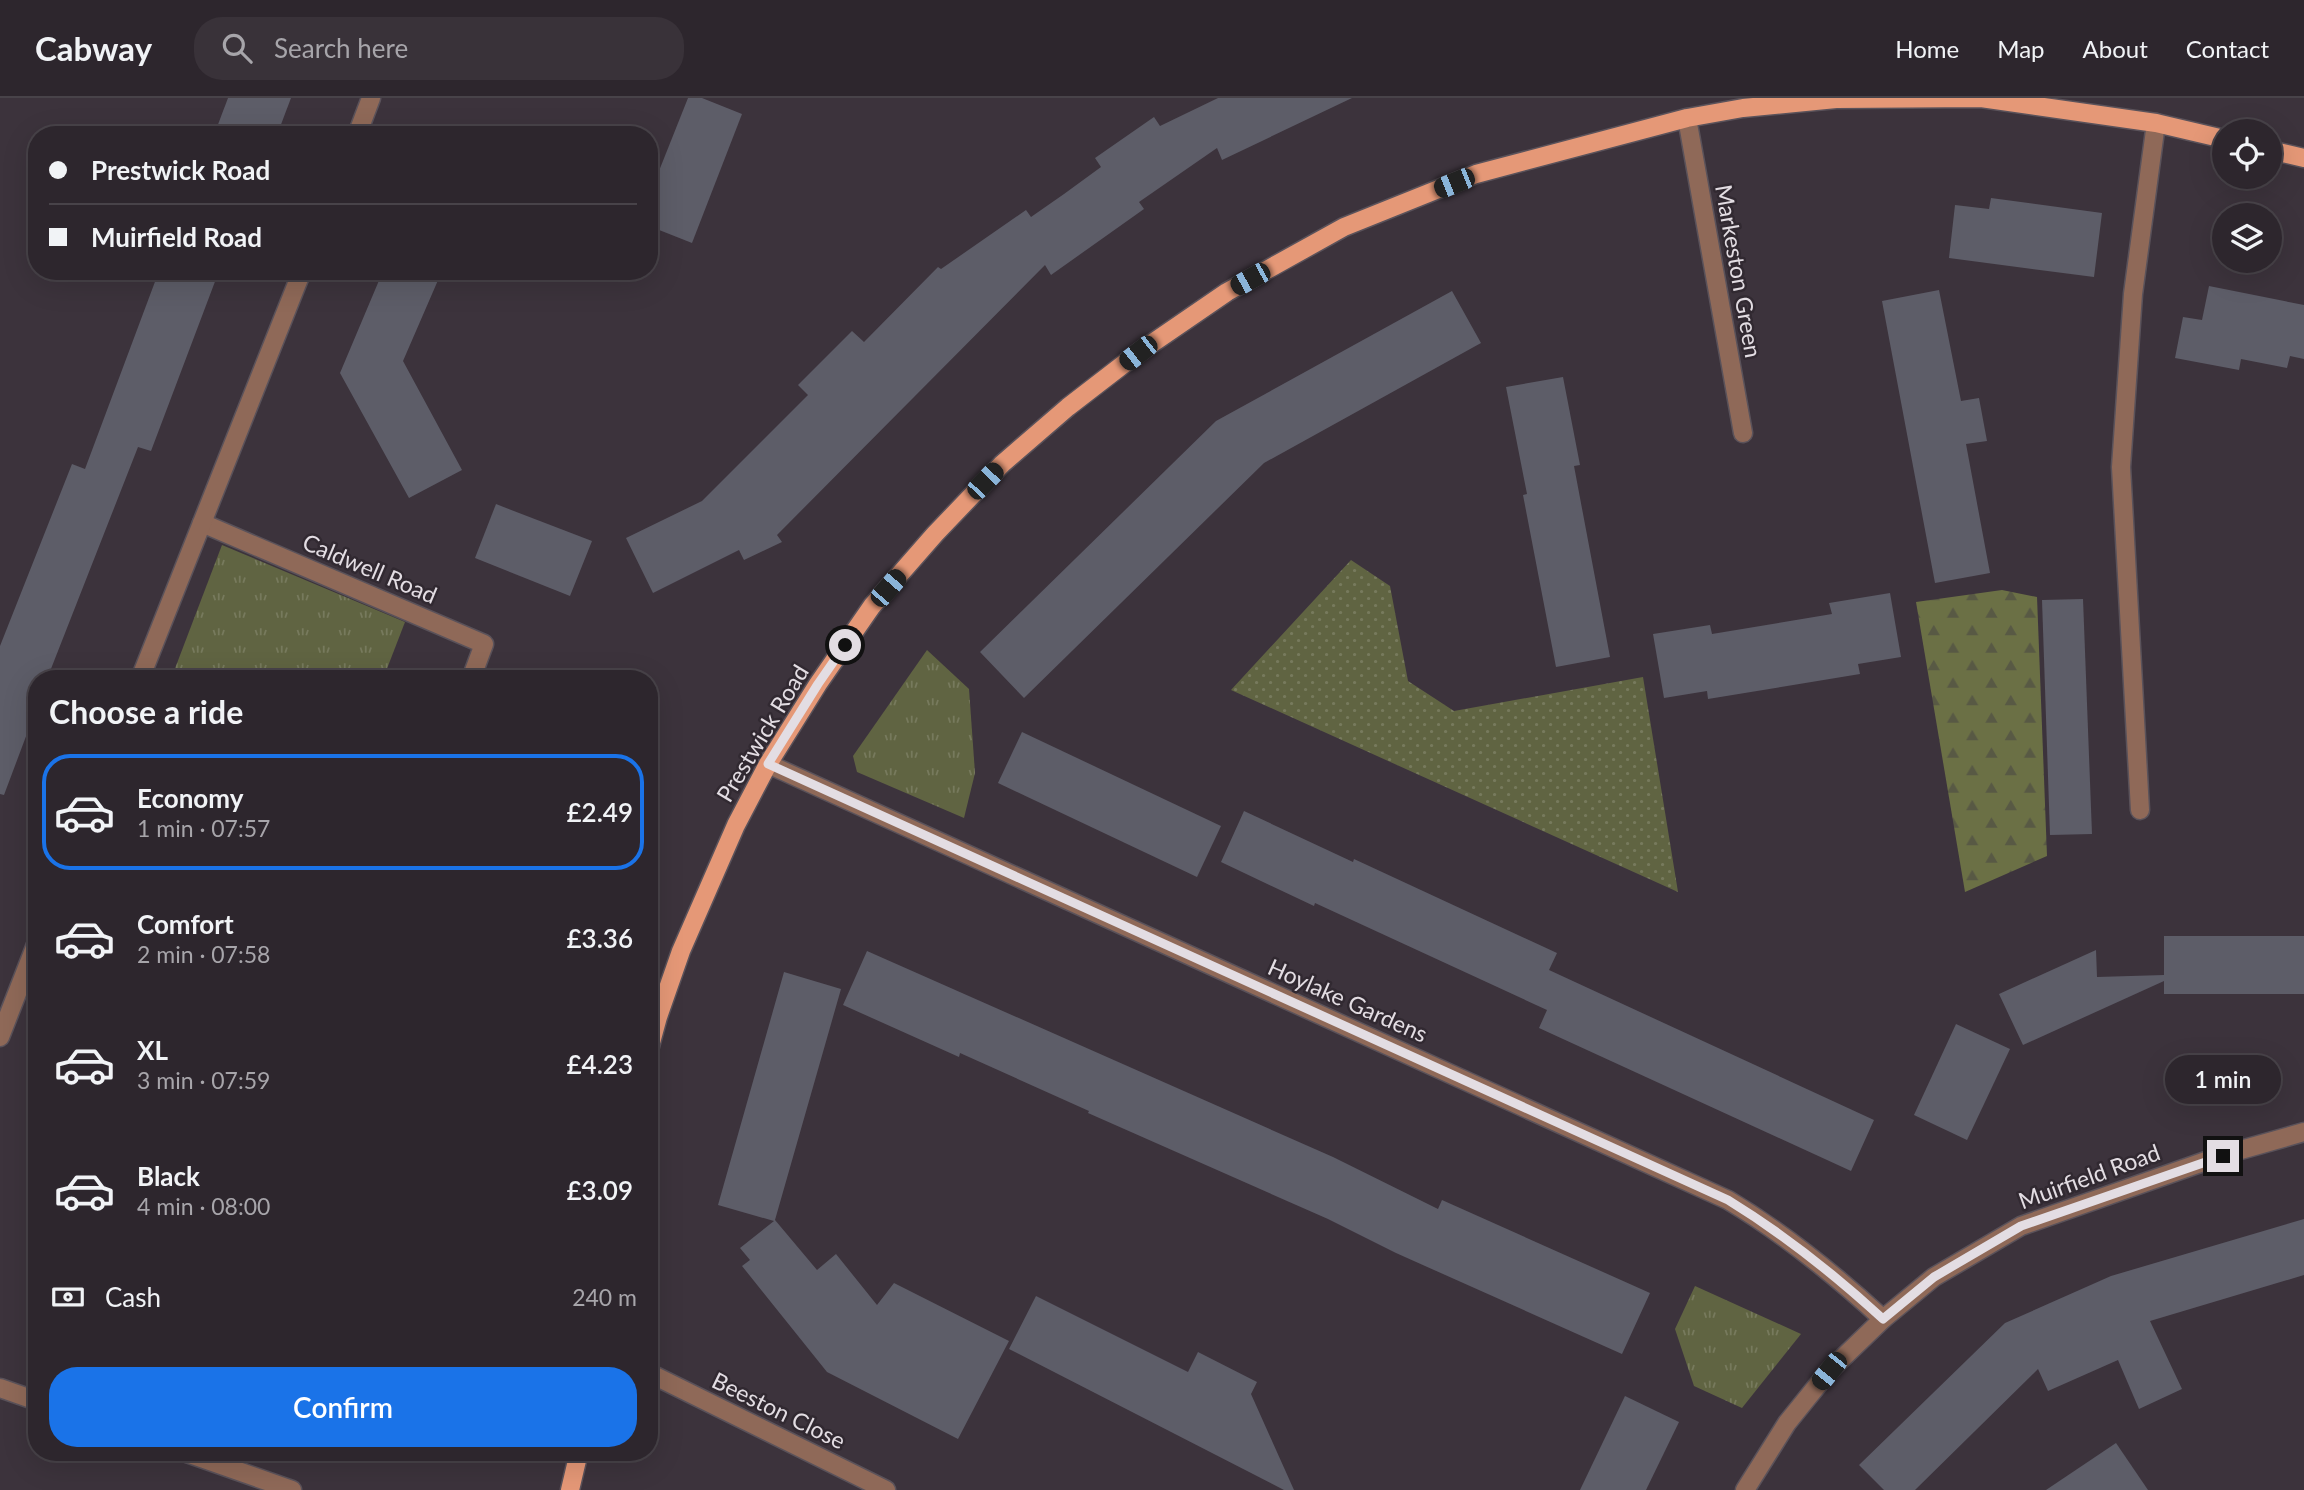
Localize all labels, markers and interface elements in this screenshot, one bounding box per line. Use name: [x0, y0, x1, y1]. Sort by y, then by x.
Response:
search box: [194, 17, 684, 80]
text: Cabway: [35, 28, 152, 68]
icon: search: [218, 29, 256, 67]
text: Search here: [274, 32, 408, 64]
text: Home: [1895, 34, 1959, 63]
text: Map: [1997, 34, 2045, 63]
text: About: [2083, 34, 2148, 63]
text: Contact: [2186, 34, 2269, 63]
map controls: [2212, 119, 2282, 273]
button: locate: [2212, 119, 2282, 189]
text: Prestwick Road: [91, 154, 270, 186]
car: [1431, 165, 1478, 201]
street label: Markeston Green: [1710, 182, 1768, 360]
button: layers: [2212, 203, 2282, 273]
text: Muirfield Road: [91, 221, 262, 253]
car: [1227, 260, 1274, 298]
car: [1115, 332, 1162, 374]
car: [963, 459, 1008, 503]
street label: Caldwell Road: [299, 527, 441, 609]
car: [867, 565, 910, 611]
route start: [829, 629, 861, 661]
street label: Prestwick Road: [710, 659, 814, 807]
text: Choose a ride: [49, 692, 243, 731]
icon: car: [53, 781, 116, 844]
text: Economy: [137, 782, 243, 814]
text: £2.49: [567, 796, 633, 828]
text: 1 min · 07:57: [137, 814, 270, 842]
icon: car: [53, 907, 116, 970]
text: Comfort: [137, 908, 234, 940]
text: £3.36: [567, 922, 633, 954]
text: 2 min · 07:58: [137, 940, 270, 968]
street label: Hoylake Gardens: [1264, 952, 1432, 1048]
icon: car: [53, 1033, 116, 1096]
text: XL: [137, 1034, 168, 1066]
text: £4.23: [567, 1048, 633, 1080]
callout: 1 min: [2165, 1054, 2281, 1104]
text: 1 min: [2195, 1065, 2251, 1093]
text: 3 min · 07:59: [137, 1066, 270, 1094]
street label: Muirfield Road: [2014, 1137, 2164, 1215]
route end: [2207, 1140, 2239, 1172]
icon: car: [53, 1159, 116, 1222]
text: Black: [137, 1160, 200, 1192]
text: £3.09: [567, 1174, 633, 1206]
text: 4 min · 08:00: [137, 1192, 270, 1220]
icon: cash: [49, 1278, 87, 1316]
text: Cash: [105, 1281, 161, 1313]
text: 240 m: [572, 1283, 637, 1311]
car: [1808, 1348, 1851, 1394]
street label: Beeston Close: [708, 1366, 850, 1454]
button: Confirm: [49, 1367, 637, 1447]

